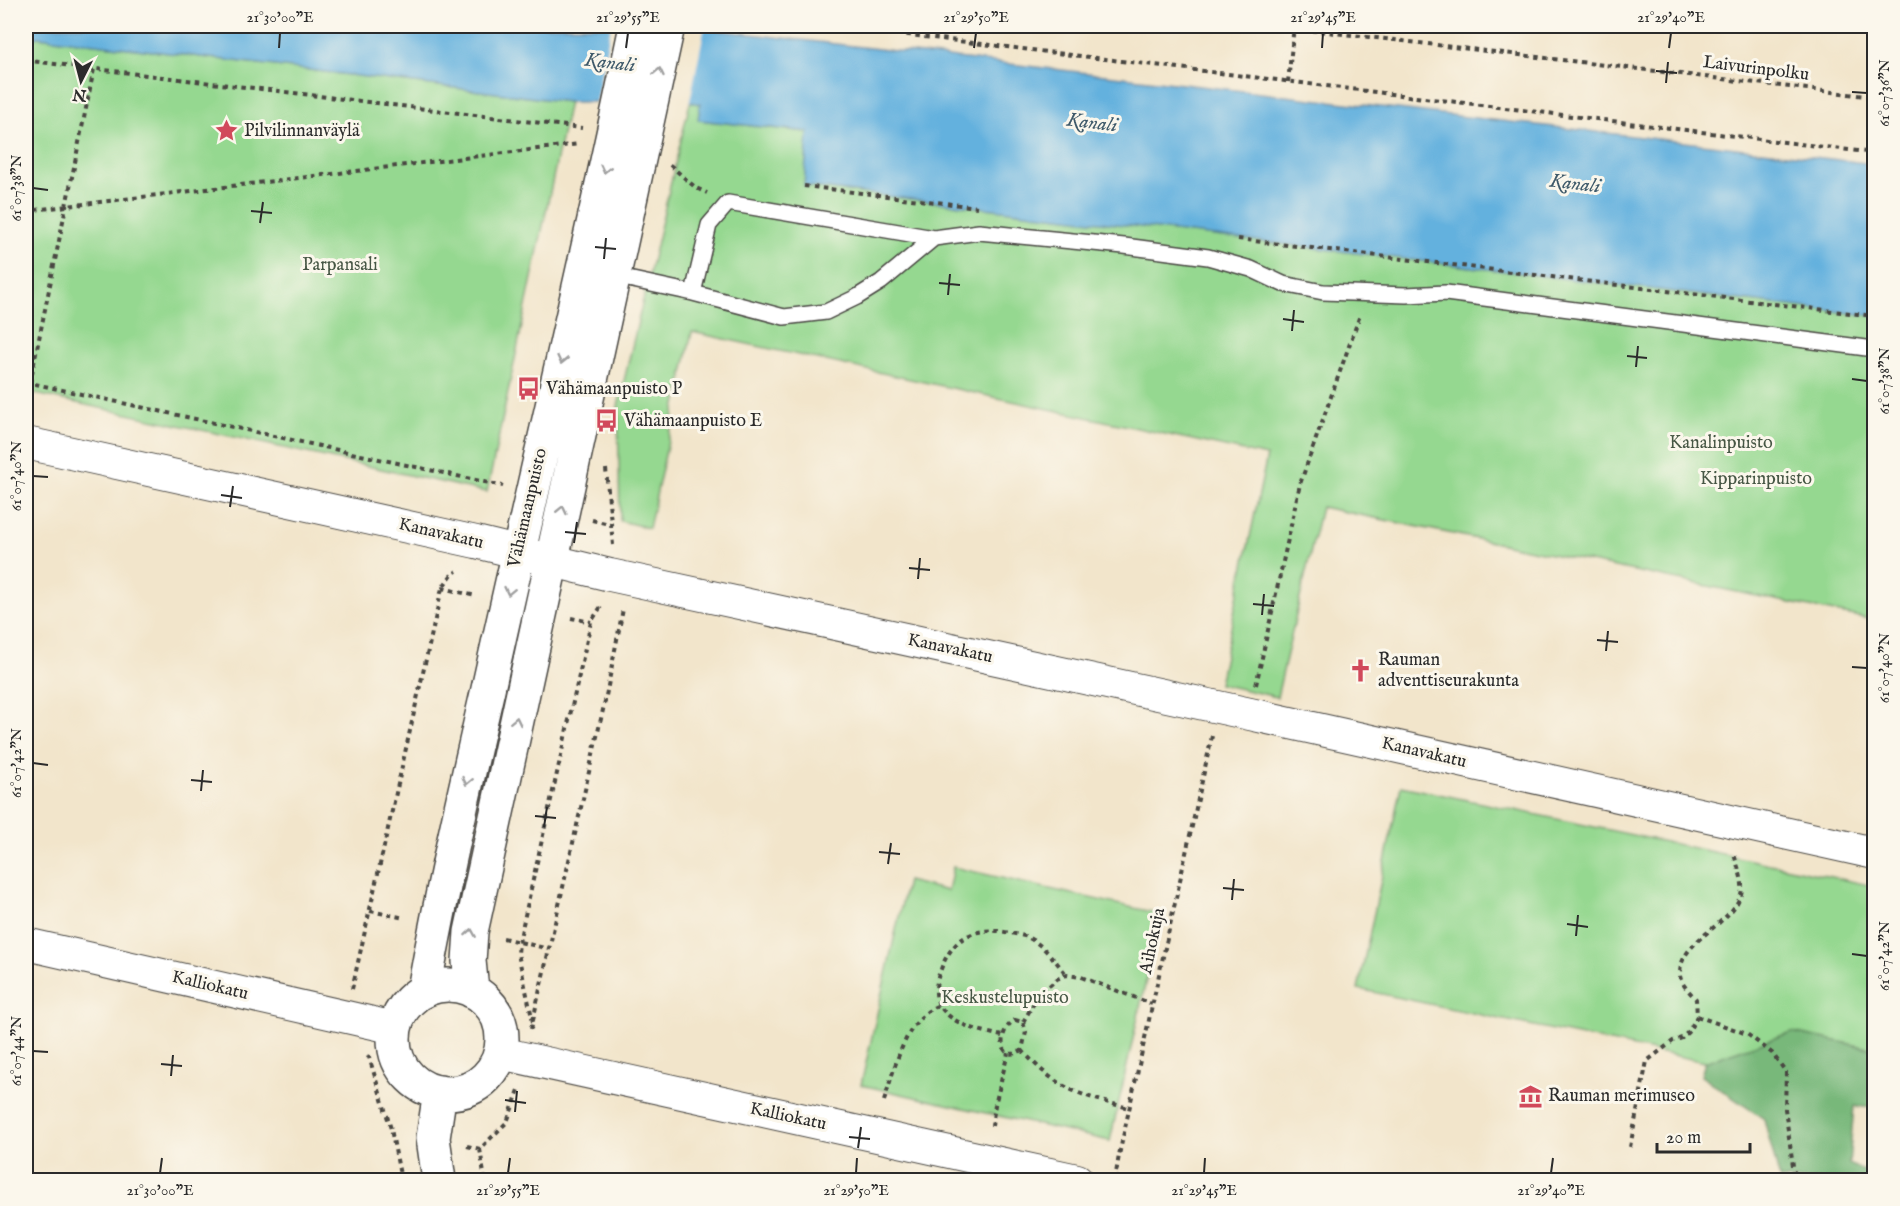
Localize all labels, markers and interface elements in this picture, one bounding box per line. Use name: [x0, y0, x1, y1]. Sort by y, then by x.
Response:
text: 21°30'00"E: [246, 8, 314, 27]
text: 21°29'55"E: [596, 8, 660, 27]
text: 21°29'50"E: [943, 8, 1009, 27]
text: 21°29'45"E: [1290, 8, 1356, 27]
text: 21°29'40"E: [1637, 8, 1705, 27]
water label: Kanali: [582, 47, 638, 79]
north arrow: [51, 51, 111, 111]
street label: Laivurinpolku: [1702, 51, 1810, 87]
text: 61°07'36"N: [1875, 59, 1894, 127]
one-way arrow: [651, 67, 664, 77]
text: N: [72, 83, 89, 105]
water label: Kanali: [1064, 107, 1120, 139]
place icon: Pilvilinnanväylä: [213, 118, 239, 144]
place label: Pilvilinnanväylä: [244, 120, 360, 143]
text: 61°07'38"N: [7, 154, 26, 222]
one-way arrow: [600, 164, 613, 174]
water label: Kanali: [1547, 168, 1603, 200]
park label: Parpansali: [302, 254, 378, 277]
text: 61°07'38"N: [1875, 347, 1894, 415]
one-way arrow: [556, 354, 569, 364]
bus stop icon: Vähämaanpuisto P: [515, 376, 541, 402]
place label: Vähämaanpuisto P: [545, 378, 682, 401]
bus stop icon: Vähämaanpuisto E: [593, 408, 619, 434]
place label: Vähämaanpuisto E: [623, 410, 762, 433]
park label: Kanalinpuisto: [1669, 432, 1773, 455]
text: 61°07'40"N: [7, 441, 26, 511]
street label: Vähämaanpuisto: [503, 446, 553, 571]
park label: Kipparinpuisto: [1700, 468, 1812, 491]
one-way arrow: [555, 506, 568, 516]
street label: Kanavakatu: [396, 513, 486, 555]
one-way arrow: [503, 585, 516, 595]
street label: Kanavakatu: [905, 629, 995, 669]
text: 61°07'40"N: [1875, 633, 1894, 703]
place label: Rauman adventtiseurakunta: [1378, 649, 1519, 693]
church icon: Rauman adventtiseurakunta: [1347, 657, 1373, 683]
one-way arrow: [509, 717, 522, 727]
text: 61°07'42"N: [7, 728, 26, 798]
street label: Kanavakatu: [1379, 732, 1469, 774]
one-way arrow: [462, 776, 475, 786]
street label: Aihokuja: [1135, 906, 1171, 977]
text: 61°07'42"N: [1875, 921, 1894, 991]
one-way arrow: [465, 928, 477, 937]
street label: Kalliokatu: [169, 966, 251, 1006]
park label: Keskustelupuisto: [941, 987, 1069, 1010]
text: 61°07'44"N: [7, 1016, 26, 1086]
museum icon: Rauman merimuseo: [1517, 1083, 1543, 1109]
place label: Rauman merimuseo: [1548, 1085, 1695, 1108]
street label: Kalliokatu: [747, 1098, 829, 1136]
scale bar: [1657, 1116, 1750, 1154]
text: 20 m: [1666, 1127, 1701, 1150]
text: 21°30'00"E: [126, 1181, 194, 1200]
text: 21°29'55"E: [476, 1181, 540, 1200]
text: 21°29'50"E: [823, 1181, 889, 1200]
text: 21°29'45"E: [1171, 1181, 1237, 1200]
text: 21°29'40"E: [1517, 1181, 1585, 1200]

